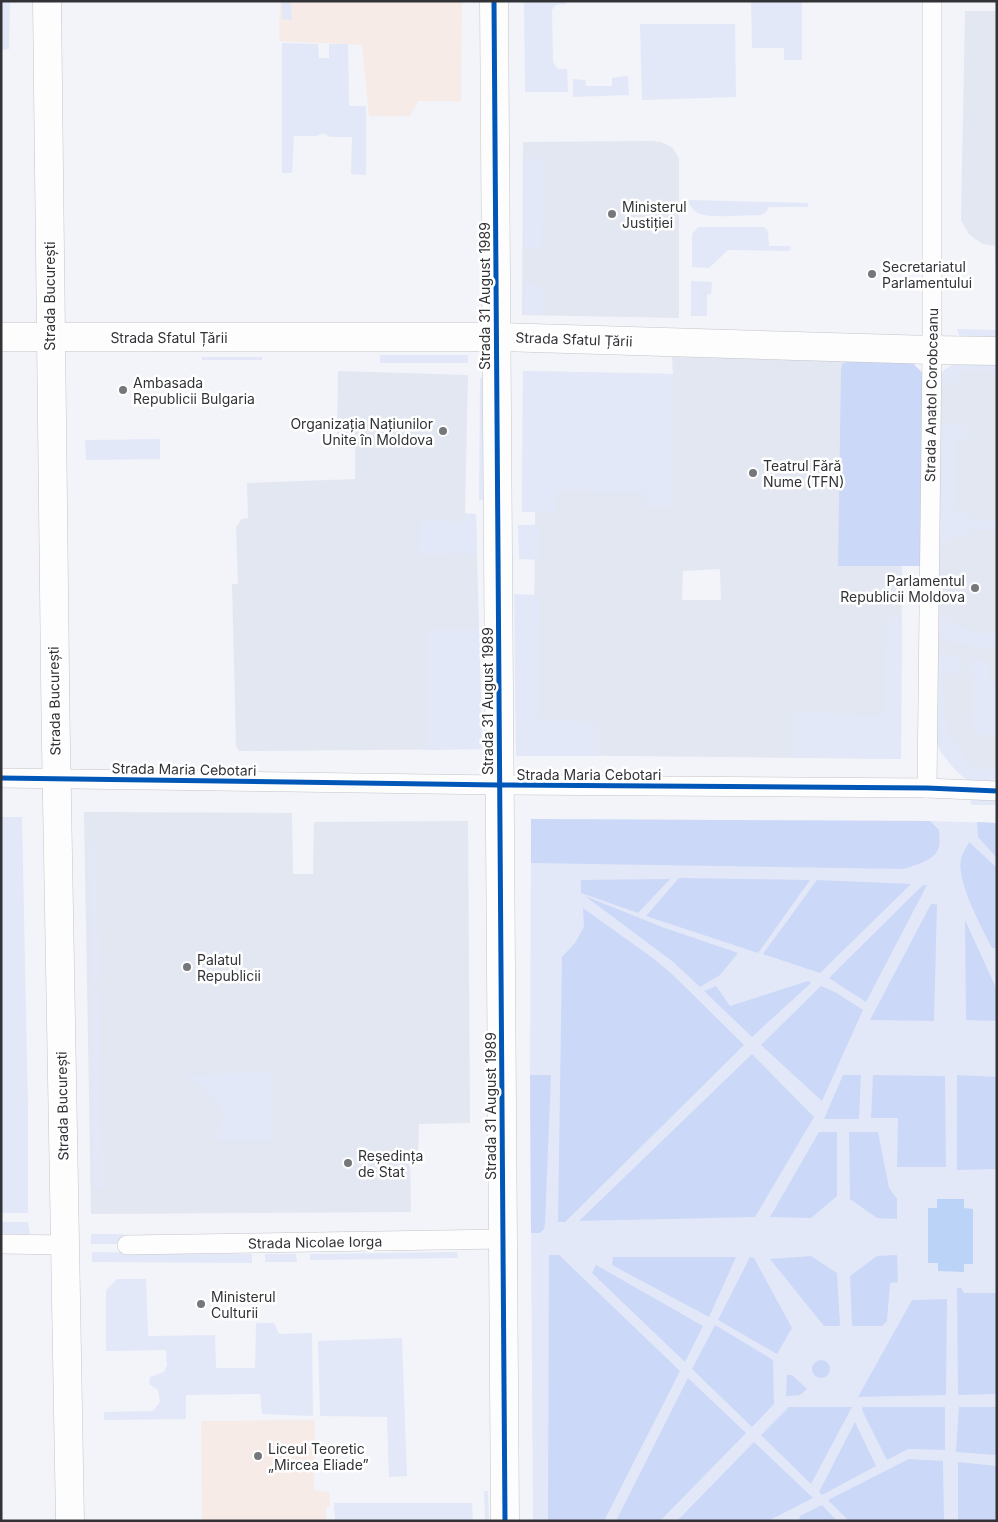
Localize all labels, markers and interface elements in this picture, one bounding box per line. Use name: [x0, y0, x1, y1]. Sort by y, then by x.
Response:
place label: Ministerul Justiției: [622, 198, 687, 232]
marker: Ministerul Justiției: [606, 208, 618, 220]
street label: Strada 31 August 1989: [476, 222, 493, 370]
street label: Strada București: [41, 241, 59, 351]
place label: Secretariatul Parlamentului: [882, 258, 972, 291]
marker: Secretariatul Parlamentului: [866, 268, 878, 280]
street label: Strada Anatol Corobceanu: [921, 308, 941, 482]
street label: Strada Sfatul Țării: [515, 328, 633, 351]
street label: Strada Sfatul Țării: [110, 329, 228, 347]
place label: Ambasada Republicii Bulgaria: [133, 374, 255, 407]
marker: Ambasada Republicii Bulgaria: [117, 384, 129, 396]
place label: Organizația Națiunilor Unite în Moldova: [290, 415, 433, 448]
marker: Organizația Națiunilor Unite în Moldova: [437, 425, 449, 437]
place label: Teatrul Fără Nume (TFN): [763, 457, 844, 490]
marker: Teatrul Fără Nume (TFN): [747, 467, 759, 479]
place label: Parlamentul Republicii Moldova: [840, 572, 965, 605]
marker: Parlamentul Republicii Moldova: [969, 582, 981, 594]
street label: Strada 31 August 1989: [479, 627, 496, 775]
street label: Strada București: [45, 646, 64, 756]
street label: Strada Maria Cebotari: [111, 759, 257, 779]
street label: Strada Maria Cebotari: [517, 766, 662, 783]
place label: Palatul Republicii: [197, 951, 261, 984]
marker: Palatul Republicii: [181, 961, 193, 973]
street label: Strada 31 August 1989: [482, 1032, 499, 1180]
street label: Strada București: [53, 1051, 72, 1161]
place label: Reședința de Stat: [358, 1147, 423, 1180]
marker: Reședința de Stat: [342, 1157, 354, 1169]
street label: Strada Nicolae Iorga: [248, 1232, 382, 1252]
place label: Ministerul Culturii: [211, 1288, 276, 1321]
marker: Ministerul Culturii: [195, 1298, 207, 1310]
place label: Liceul Teoretic „Mircea Eliade”: [268, 1440, 369, 1473]
marker: Liceul Teoretic „Mircea Eliade”: [252, 1450, 264, 1462]

